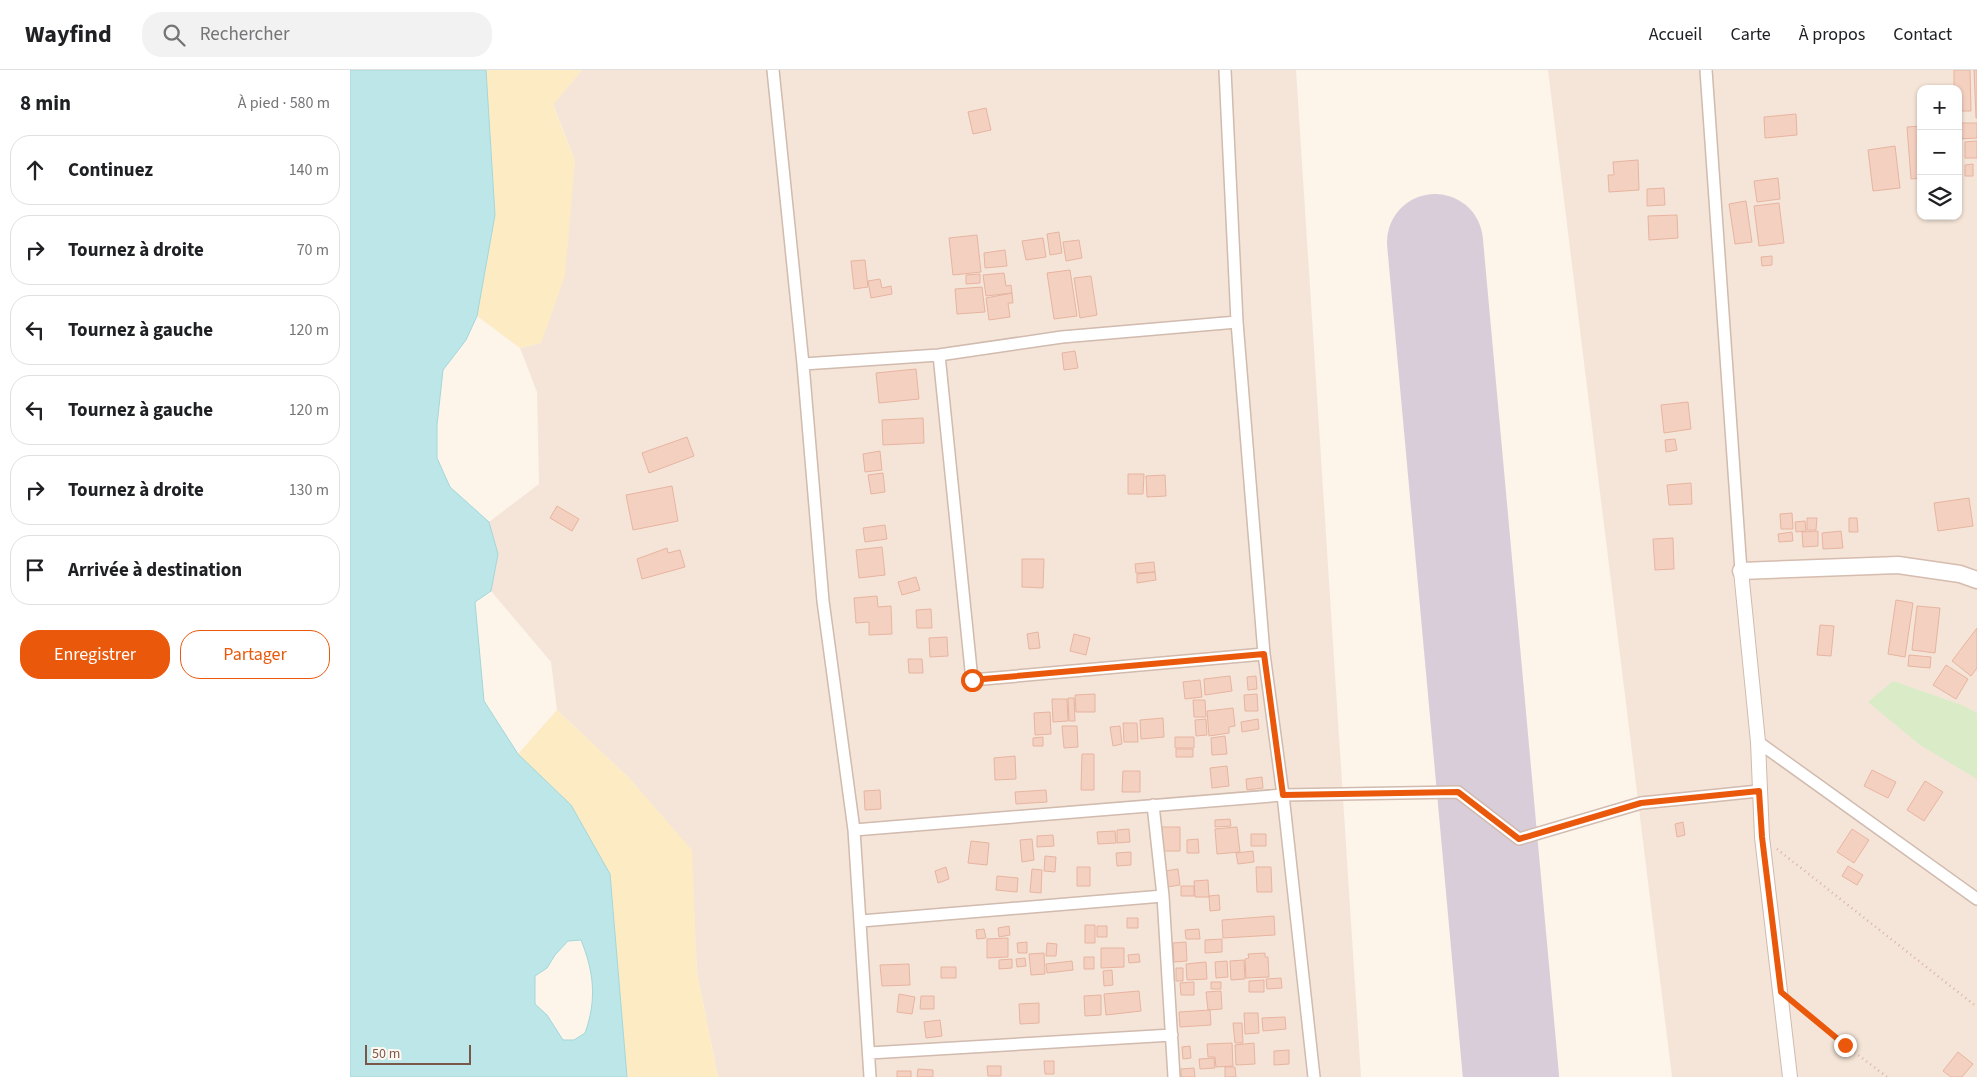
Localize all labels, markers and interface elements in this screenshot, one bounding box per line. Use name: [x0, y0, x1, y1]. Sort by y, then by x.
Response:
search box: [142, 12, 492, 57]
text: Wayfind: [25, 17, 112, 52]
icon: search: [160, 21, 188, 49]
text: Rechercher: [200, 21, 290, 48]
text: Accueil: [1649, 22, 1702, 47]
text: Carte: [1730, 22, 1771, 47]
text: À propos: [1799, 22, 1865, 47]
text: Contact: [1893, 22, 1952, 47]
map controls: [1917, 85, 1962, 220]
button: +: [1917, 85, 1962, 130]
text: 8 min: [20, 88, 71, 118]
text: À pied · 580 m: [238, 92, 330, 114]
button: −: [1917, 130, 1962, 175]
icon: ahead: [21, 156, 49, 184]
text: Continuez: [68, 157, 153, 184]
text: 140 m: [289, 159, 329, 181]
button: layers: [1917, 175, 1962, 220]
icon: right: [21, 236, 49, 264]
text: Tournez à droite: [68, 237, 204, 264]
text: 70 m: [297, 239, 329, 261]
icon: left: [21, 316, 49, 344]
text: Tournez à gauche: [68, 317, 213, 344]
text: 120 m: [289, 319, 329, 341]
icon: left: [21, 396, 49, 424]
text: Tournez à gauche: [68, 397, 213, 424]
text: 120 m: [289, 399, 329, 421]
icon: right: [21, 476, 49, 504]
text: Tournez à droite: [68, 477, 204, 504]
text: 130 m: [289, 479, 329, 501]
icon: arrive: [21, 556, 49, 584]
text: Arrivée à destination: [68, 557, 242, 584]
button: Enregistrer: [20, 630, 170, 679]
button: Partager: [180, 630, 330, 679]
route start: [961, 669, 984, 692]
route end: [1834, 1034, 1857, 1057]
scale bar: [365, 1042, 471, 1065]
text: 50 m: [372, 1044, 400, 1064]

